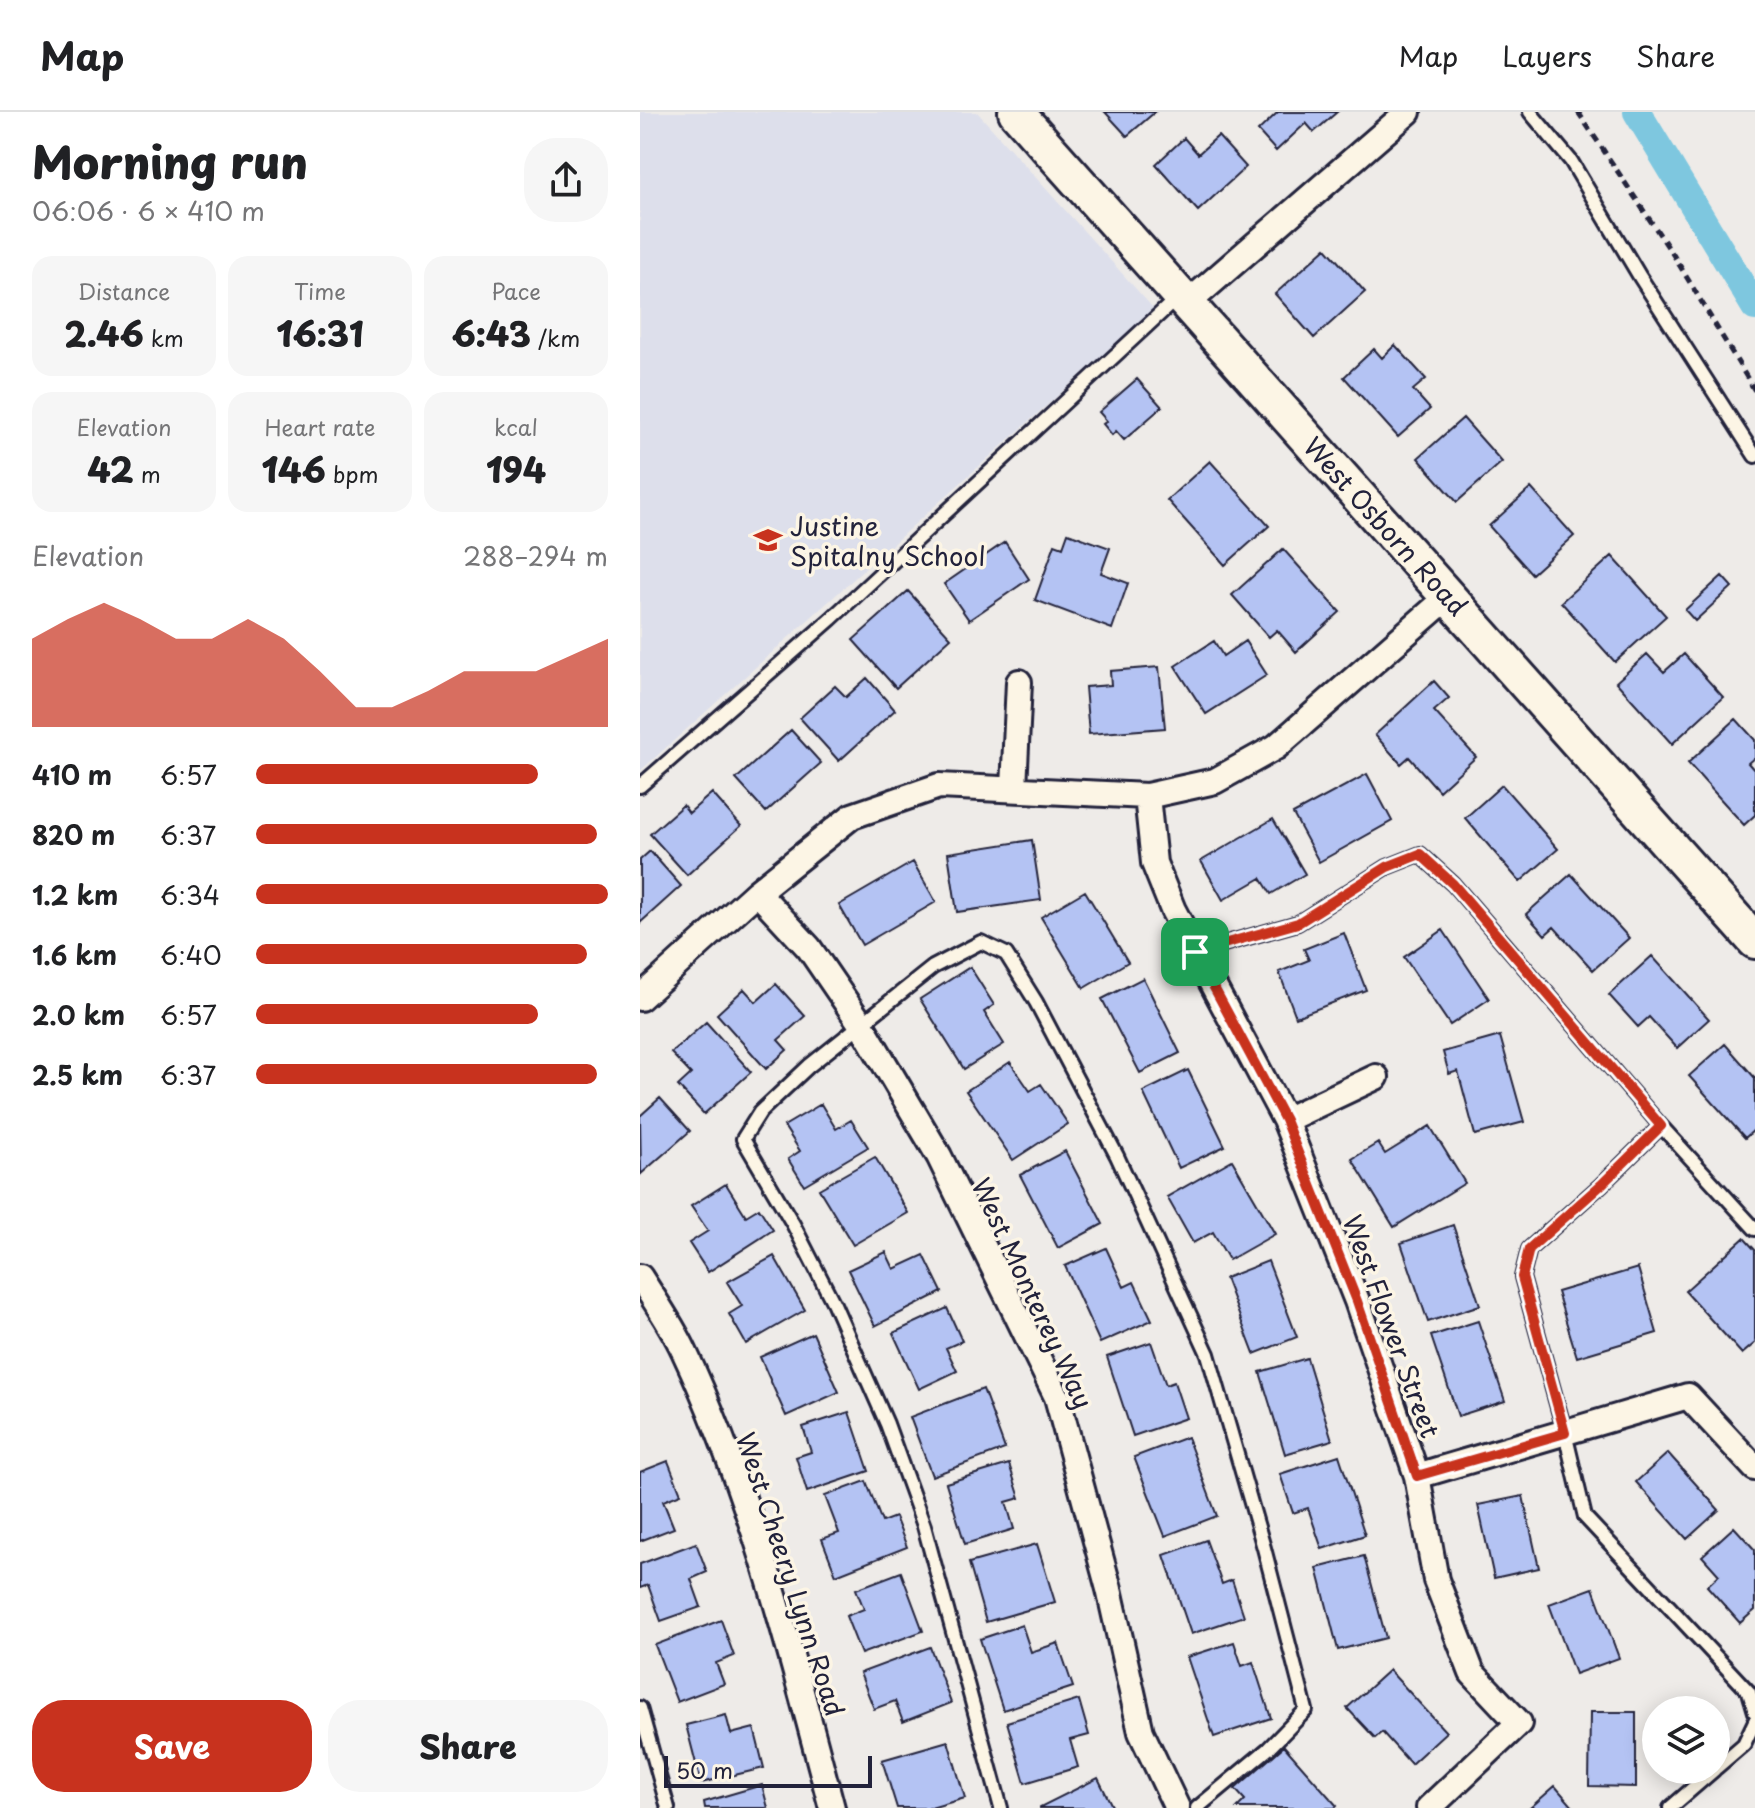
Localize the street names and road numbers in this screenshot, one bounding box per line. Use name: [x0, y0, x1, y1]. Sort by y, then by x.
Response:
street label: West Osborn Road: [1295, 428, 1477, 624]
street label: West Monterey Way: [962, 1171, 1104, 1415]
street label: West Flower Street: [1334, 1209, 1450, 1443]
street label: West Cheery Lynn Road: [727, 1427, 855, 1721]

